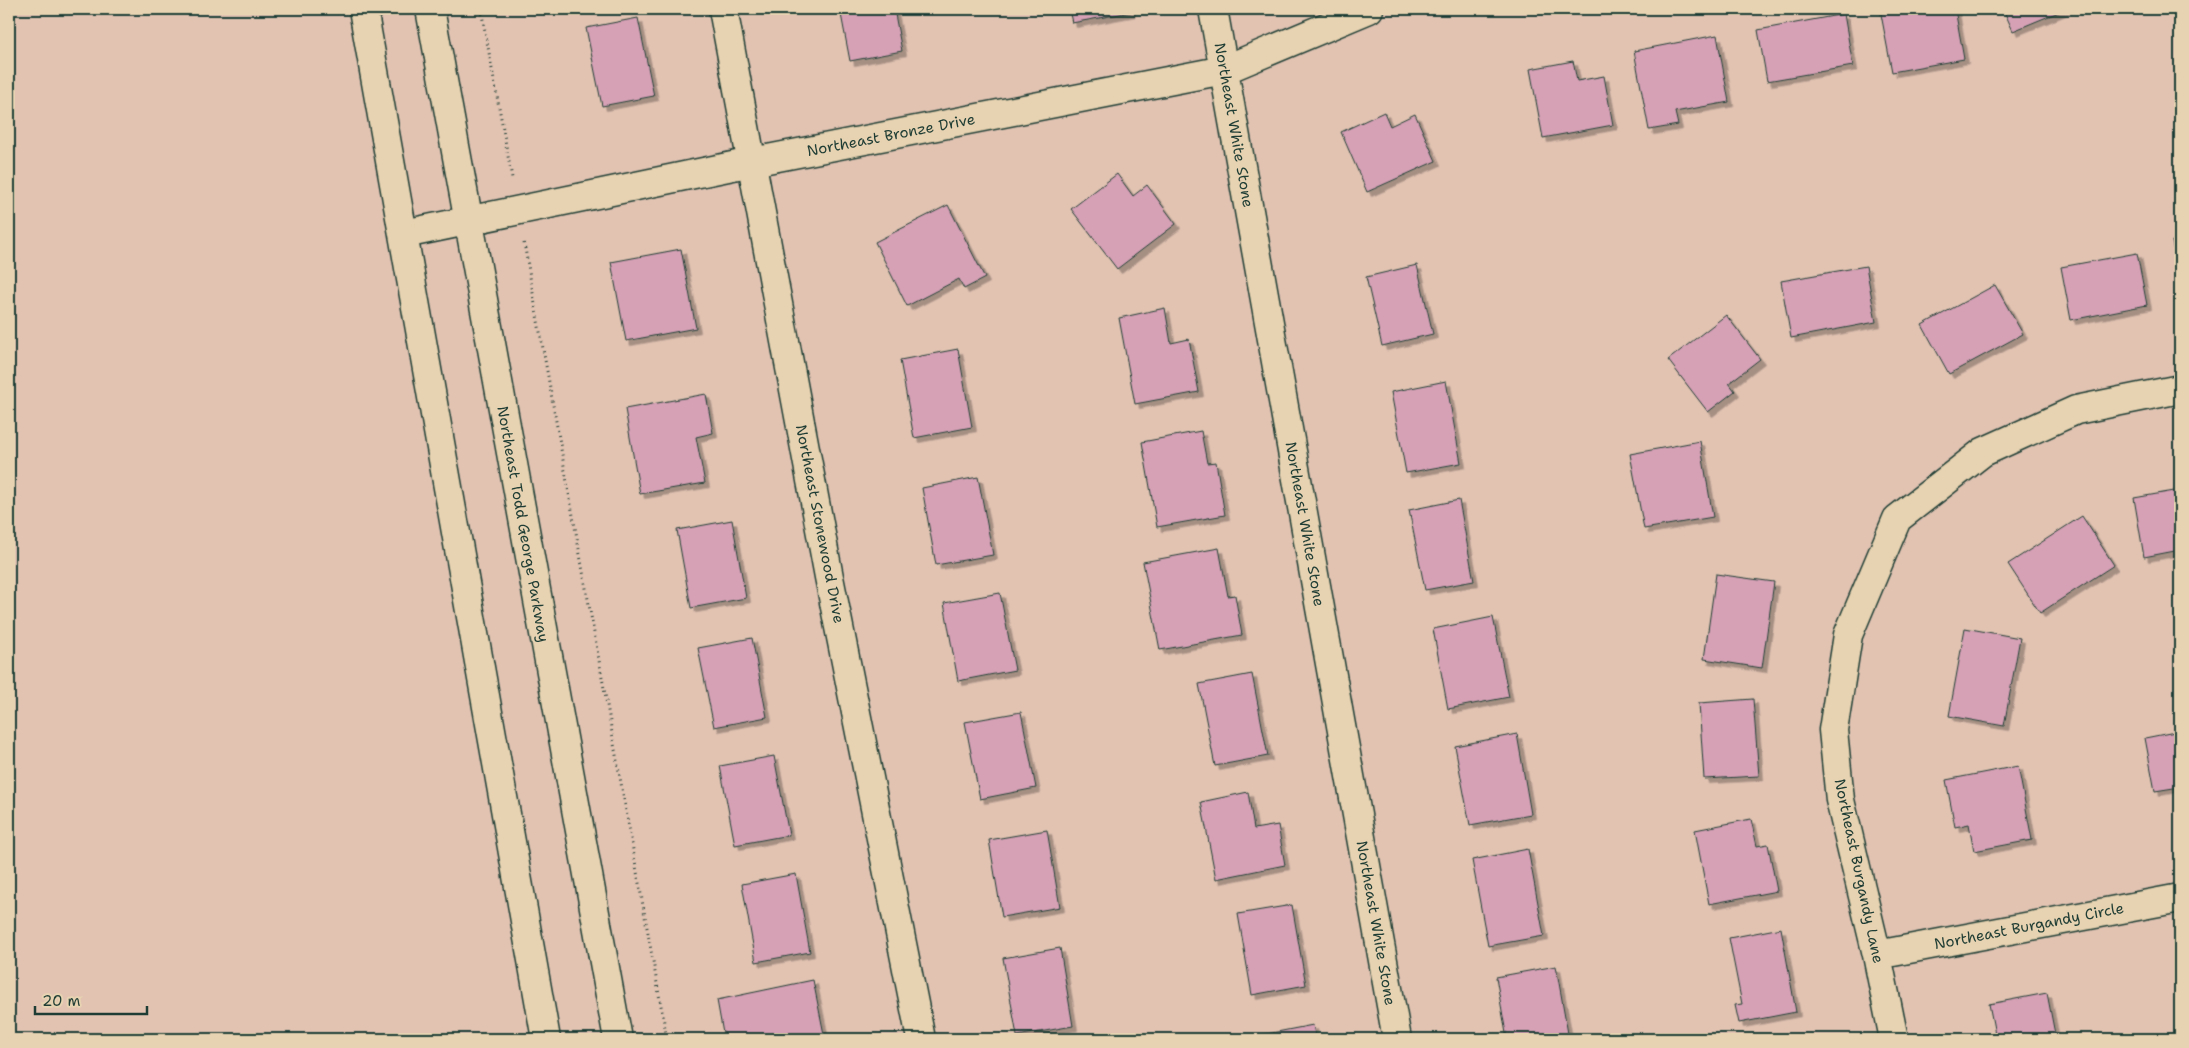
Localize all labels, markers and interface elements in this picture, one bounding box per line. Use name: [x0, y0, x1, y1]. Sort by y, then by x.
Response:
street label: Northeast White Stone: [1210, 41, 1258, 209]
street label: Northeast Bronze Drive: [805, 109, 977, 161]
street label: Northeast Todd George Parkway: [492, 404, 554, 644]
street label: Northeast Stonewood Drive: [791, 423, 849, 625]
street label: Northeast White Stone: [1281, 440, 1329, 608]
street label: Northeast Burgandy Lane: [1830, 777, 1888, 965]
street label: Northeast White Stone: [1352, 839, 1400, 1007]
street label: Northeast Burgandy Circle: [1932, 898, 2126, 954]
scale bar: [35, 983, 148, 1015]
text: 20 m: [42, 991, 81, 1011]

